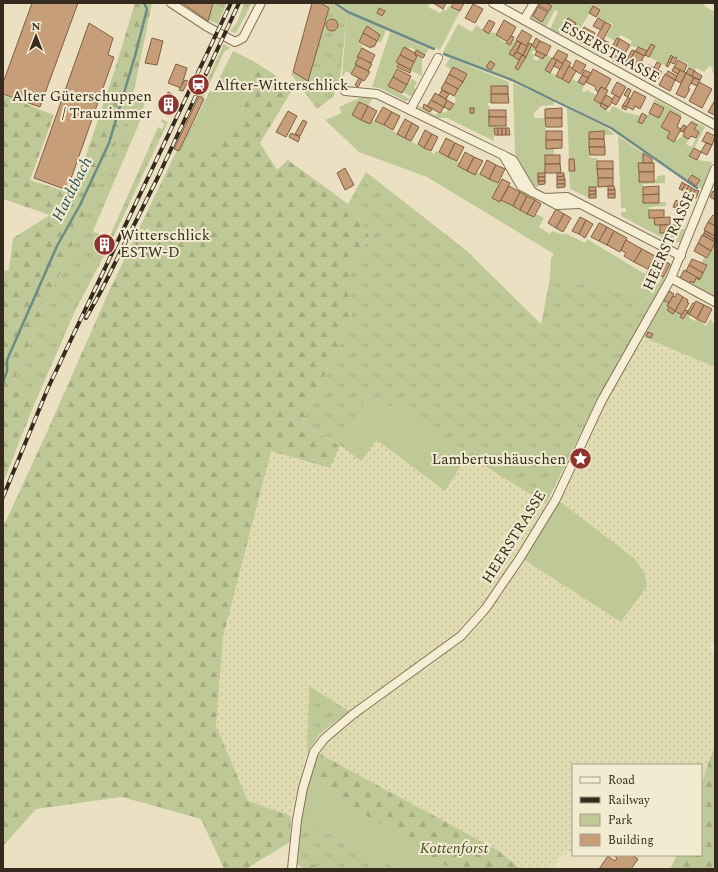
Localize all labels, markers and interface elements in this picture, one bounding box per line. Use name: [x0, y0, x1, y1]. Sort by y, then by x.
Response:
street label: ESSERSTRASSE: [556, 15, 664, 89]
north arrow: [16, 16, 56, 56]
text: N: [32, 18, 41, 35]
station icon: Alfter-Witterschlick: [185, 72, 211, 98]
place label: Alfter-Witterschlick: [214, 74, 349, 97]
place label: Alter Güterschuppen / Trauzimmer: [12, 85, 152, 125]
building icon: Alter Güterschuppen / Trauzimmer: [155, 92, 181, 118]
water label: Hardtbach: [46, 153, 98, 225]
street label: HEERSTRASSE: [637, 188, 701, 294]
place label: Witterschlick ESTW-D: [120, 224, 210, 264]
building icon: Witterschlick ESTW-D: [91, 231, 117, 257]
place icon: Lambertushäuschen: [568, 446, 594, 472]
place label: Lambertushäuschen: [432, 448, 566, 471]
street label: HEERSTRASSE: [476, 486, 552, 588]
legend: [572, 764, 702, 856]
text: Road: [608, 771, 635, 790]
text: Railway: [608, 791, 651, 810]
text: Park: [608, 811, 633, 830]
text: Building: [608, 831, 654, 850]
park label: Kottenforst: [420, 837, 488, 860]

